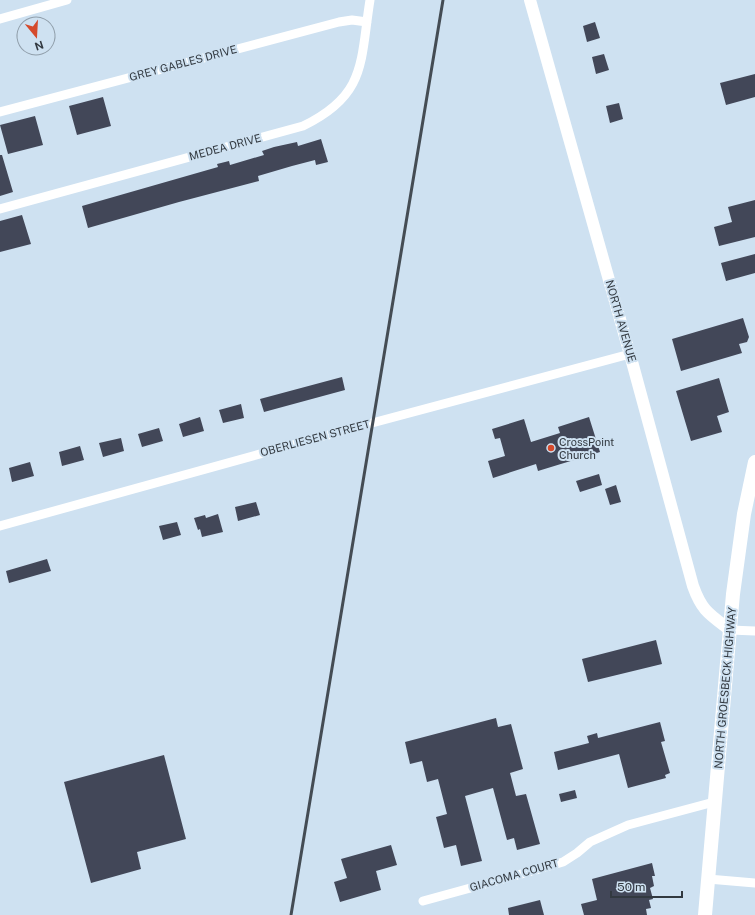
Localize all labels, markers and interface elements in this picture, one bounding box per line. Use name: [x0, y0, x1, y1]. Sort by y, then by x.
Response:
north arrow: [16, 16, 56, 56]
text: N: [33, 38, 45, 53]
street label: GREY GABLES DRIVE: [128, 43, 238, 83]
street label: MEDEA DRIVE: [188, 132, 262, 162]
street label: NORTH AVENUE: [604, 279, 639, 364]
street label: OBERLIESEN STREET: [259, 417, 372, 458]
place label: CrossPoint Church: [559, 436, 614, 461]
marker: CrossPoint Church: [546, 443, 556, 453]
street label: NORTH GROESBECK HIGHWAY: [712, 607, 738, 769]
street label: GIACOMA COURT: [468, 856, 560, 893]
scale bar: [611, 873, 682, 899]
text: 50 m: [617, 880, 645, 894]

